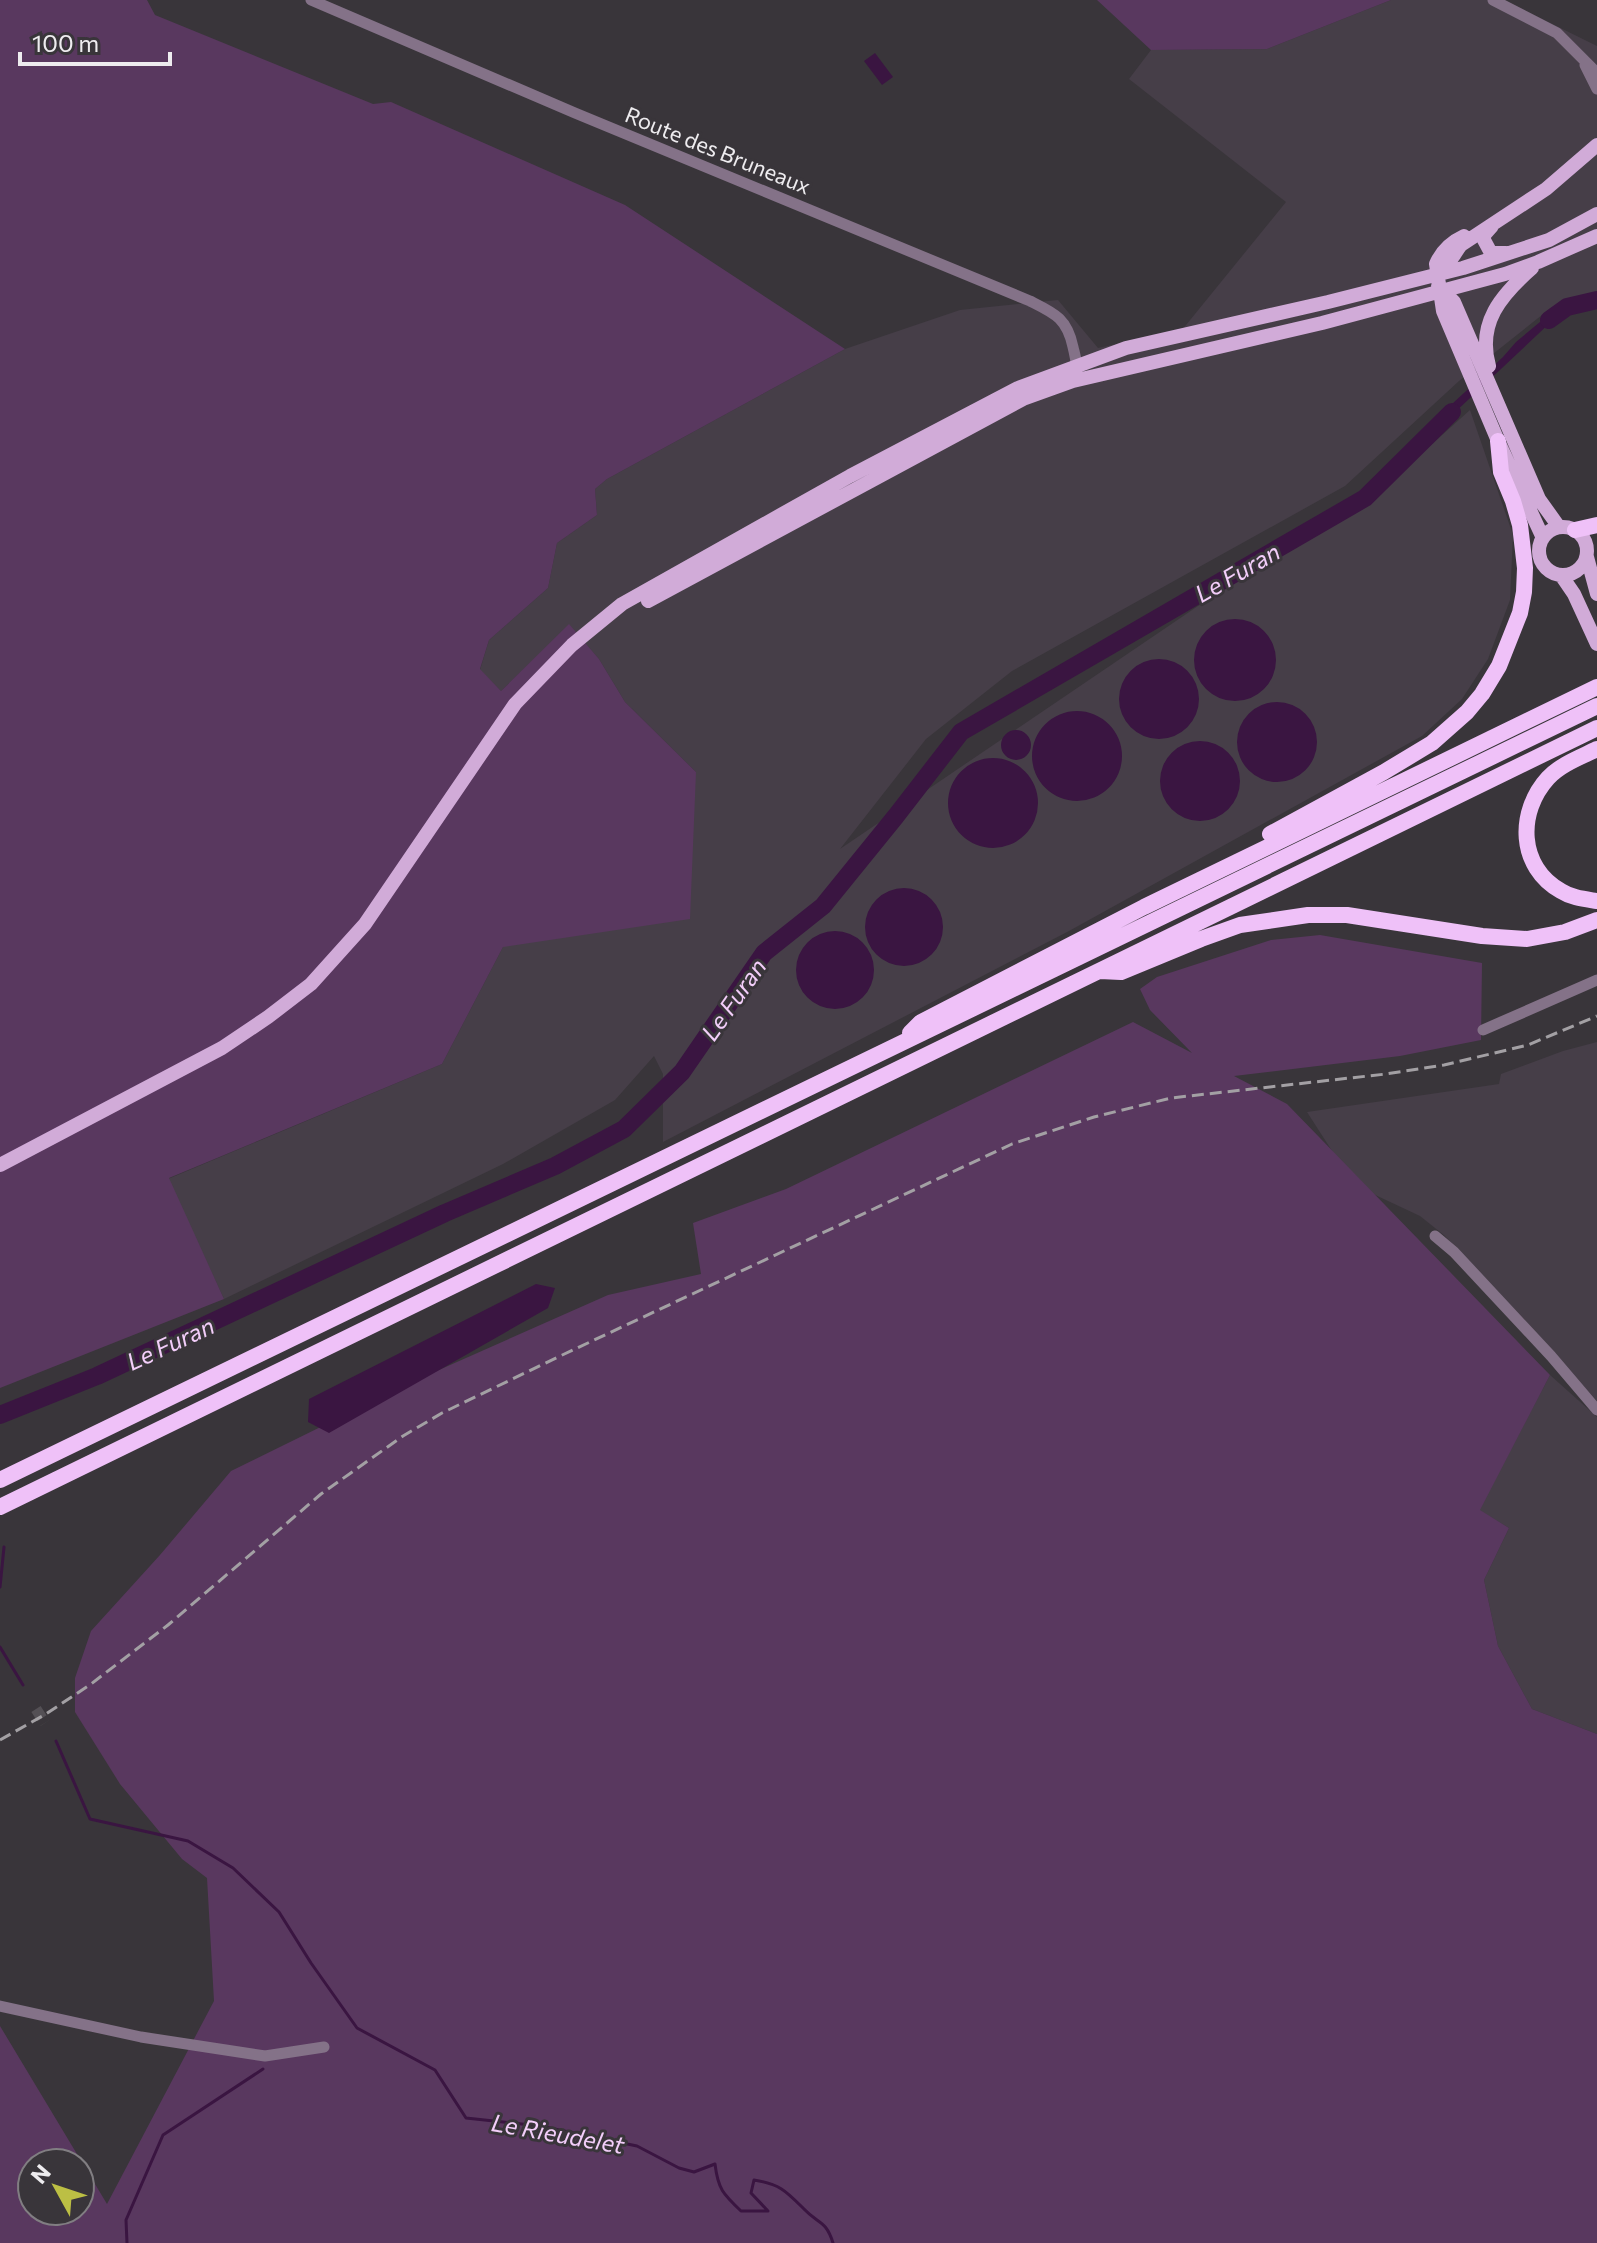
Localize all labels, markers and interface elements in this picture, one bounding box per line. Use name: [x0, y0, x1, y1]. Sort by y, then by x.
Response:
scale bar: [20, 16, 170, 66]
text: 100 m: [32, 28, 99, 57]
street label: Route des Bruneaux: [621, 100, 815, 200]
water label: Le Furan: [1189, 536, 1285, 608]
water label: Le Furan: [694, 952, 772, 1046]
water label: Le Furan: [122, 1310, 218, 1376]
water label: Le Rieudelet: [489, 2107, 628, 2159]
north arrow: [16, 2147, 96, 2227]
text: N: [25, 2159, 56, 2189]

